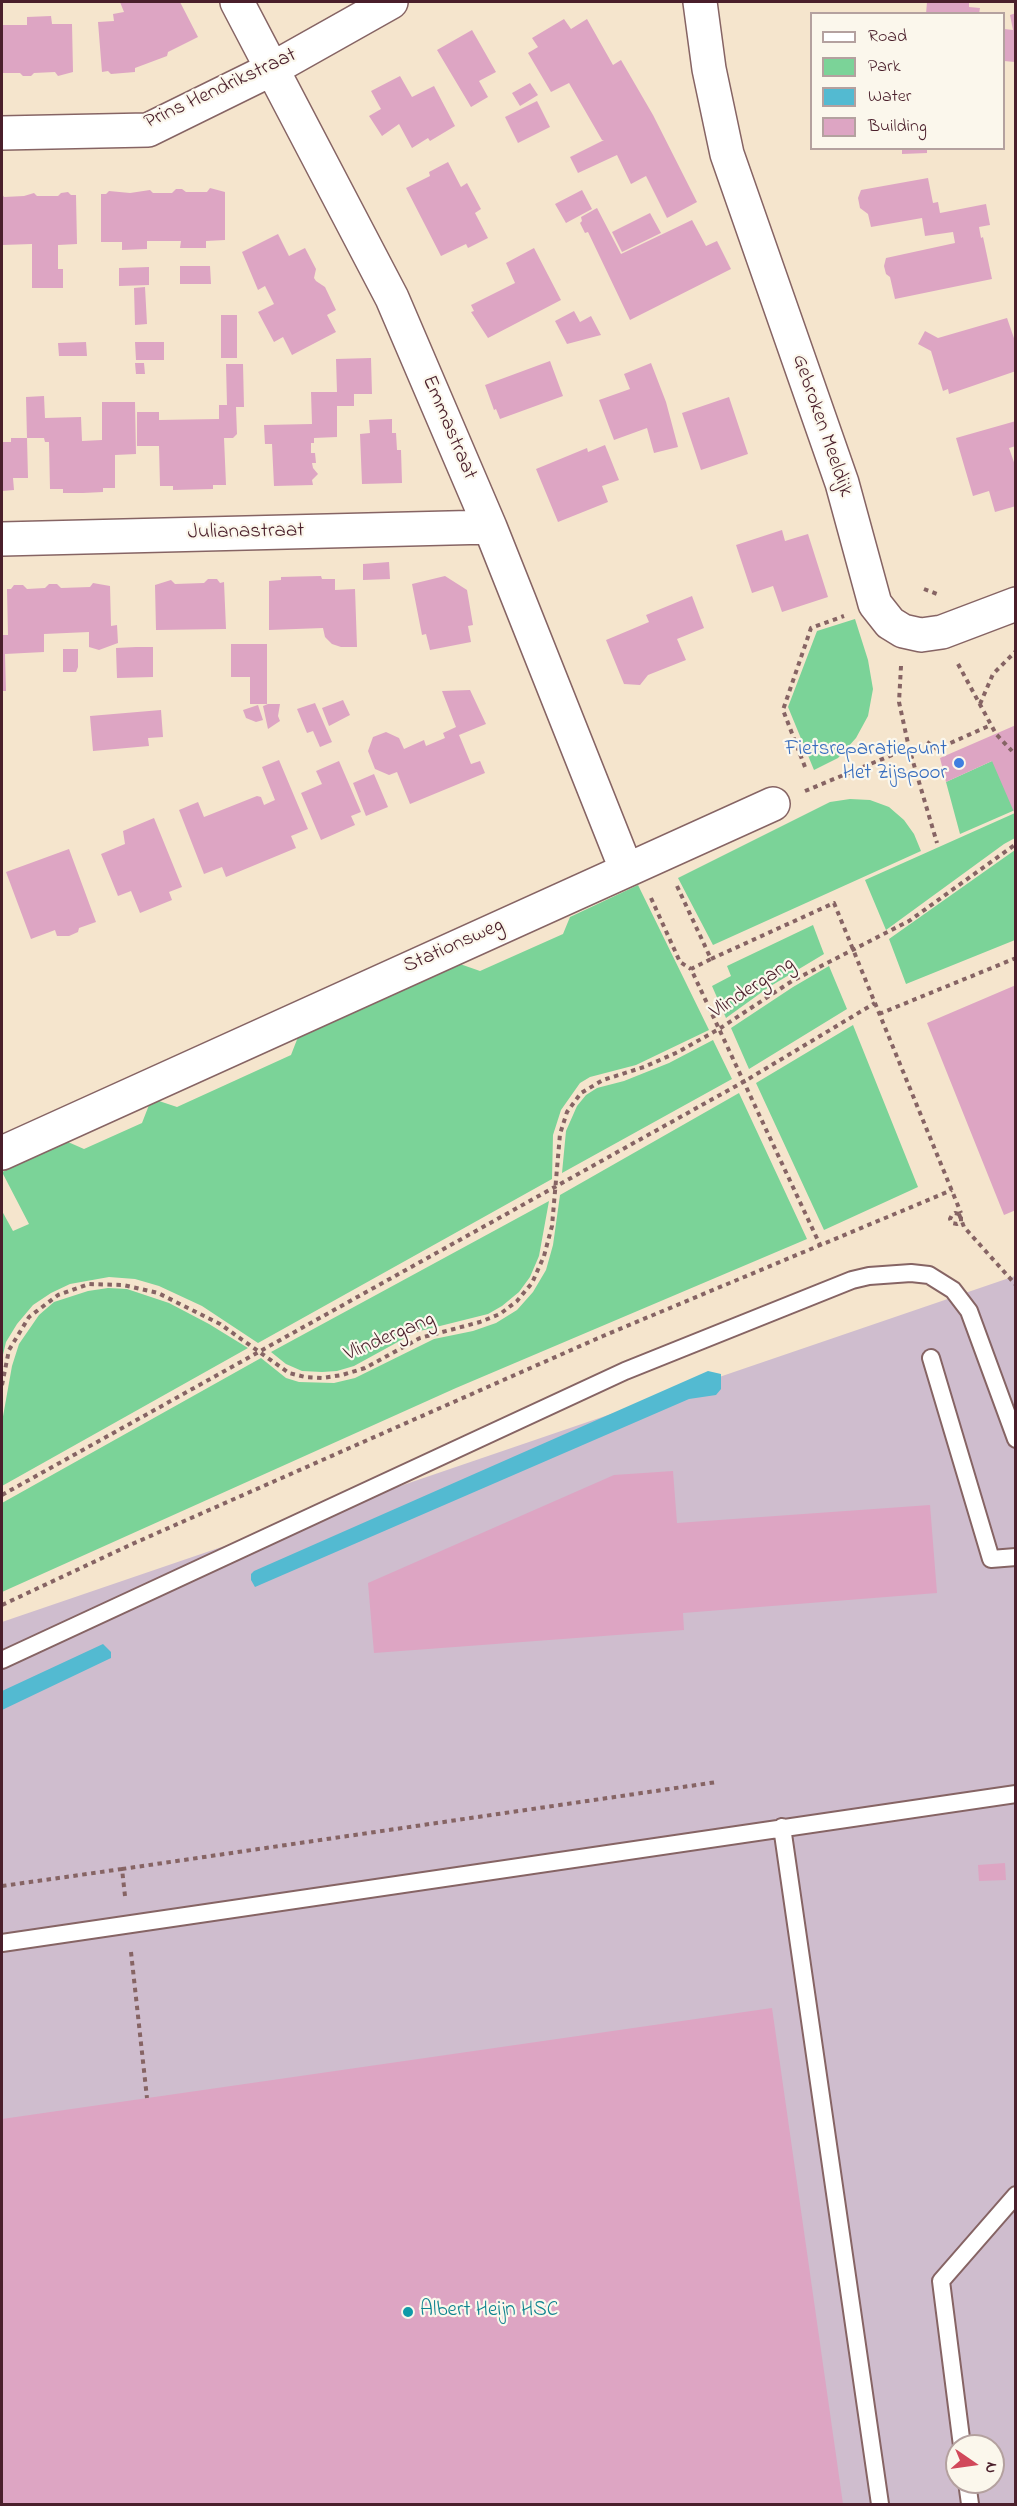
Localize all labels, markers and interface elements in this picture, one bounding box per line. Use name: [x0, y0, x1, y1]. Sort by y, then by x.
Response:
legend: [810, 12, 1005, 150]
text: Road: [868, 24, 907, 50]
street label: Prins Hendrikstraat: [141, 44, 301, 136]
text: Park: [868, 54, 901, 80]
text: Water: [868, 84, 911, 110]
text: Building: [868, 114, 927, 140]
street label: Gebroken Meeldijk: [785, 352, 857, 500]
street label: Emmastraat: [415, 372, 481, 484]
street label: Julianastraat: [188, 519, 304, 547]
place label: Fietsreparatiepunt Het Zijspoor: [785, 738, 947, 788]
marker: Fietsreparatiepunt Het Zijspoor: [952, 756, 966, 770]
street label: Stationsweg: [400, 914, 508, 980]
street label: Vlindergang: [706, 952, 800, 1026]
street label: Vlindergang: [341, 1308, 439, 1368]
place label: Albert Heijn HSC: [420, 2299, 558, 2325]
marker: Albert Heijn HSC: [401, 2305, 415, 2319]
north arrow: [945, 2434, 1005, 2494]
text: N: [978, 2460, 1003, 2476]

